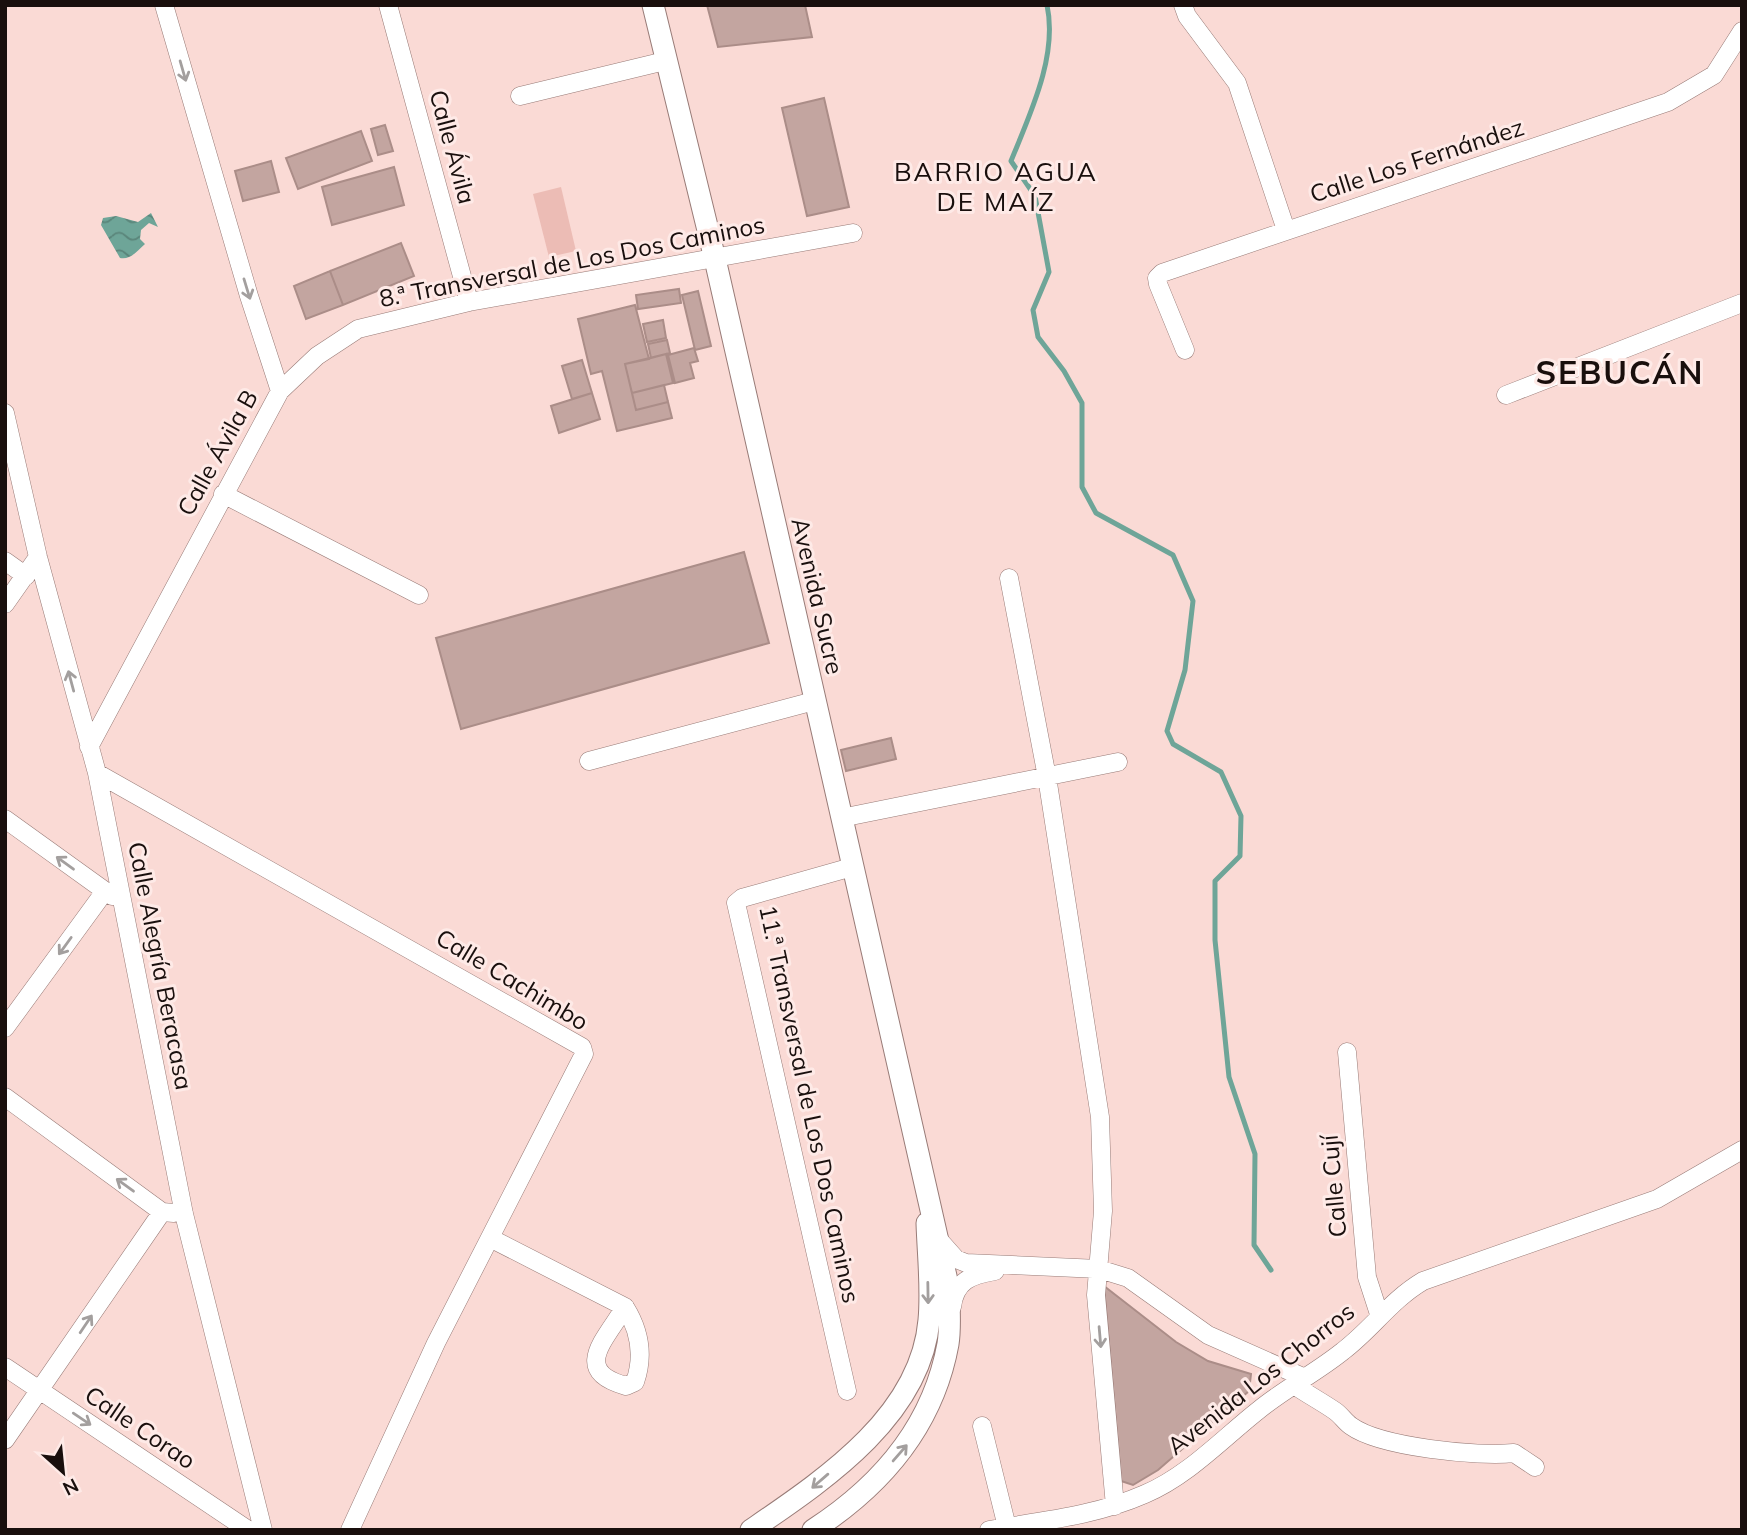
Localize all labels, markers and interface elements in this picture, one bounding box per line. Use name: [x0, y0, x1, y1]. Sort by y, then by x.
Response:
one-way arrow: [177, 60, 190, 82]
street label: Calle Ávila: [423, 86, 483, 207]
street label: Calle Los Fernández: [1306, 111, 1527, 209]
district label: BARRIO AGUA DE MAÍZ: [894, 155, 1098, 218]
street label: 8.ª Transversal de Los Dos Caminos: [377, 209, 767, 313]
one-way arrow: [241, 278, 254, 300]
district label: SEBUCÁN: [1535, 352, 1705, 392]
street label: Calle Ávila B: [170, 384, 264, 521]
street label: Avenida Sucre: [785, 515, 851, 677]
one-way arrow: [64, 670, 77, 693]
street label: Calle Alegría Beracasa: [122, 839, 200, 1092]
one-way arrow: [56, 855, 75, 870]
street label: 11.ª Transversal de Los Dos Caminos: [753, 902, 867, 1306]
street label: Calle Cachimbo: [431, 922, 594, 1036]
one-way arrow: [57, 936, 72, 955]
street label: Calle Cují: [1313, 1132, 1352, 1238]
one-way arrow: [116, 1178, 135, 1193]
one-way arrow: [922, 1281, 935, 1304]
street label: Avenida Los Chorros: [1161, 1296, 1360, 1461]
one-way arrow: [79, 1315, 93, 1334]
one-way arrow: [1094, 1325, 1107, 1348]
street label: Calle Corao: [79, 1379, 202, 1475]
one-way arrow: [72, 1412, 91, 1426]
north arrow: [28, 1437, 98, 1507]
one-way arrow: [893, 1444, 908, 1462]
text: N: [59, 1473, 83, 1501]
one-way arrow: [811, 1473, 829, 1489]

